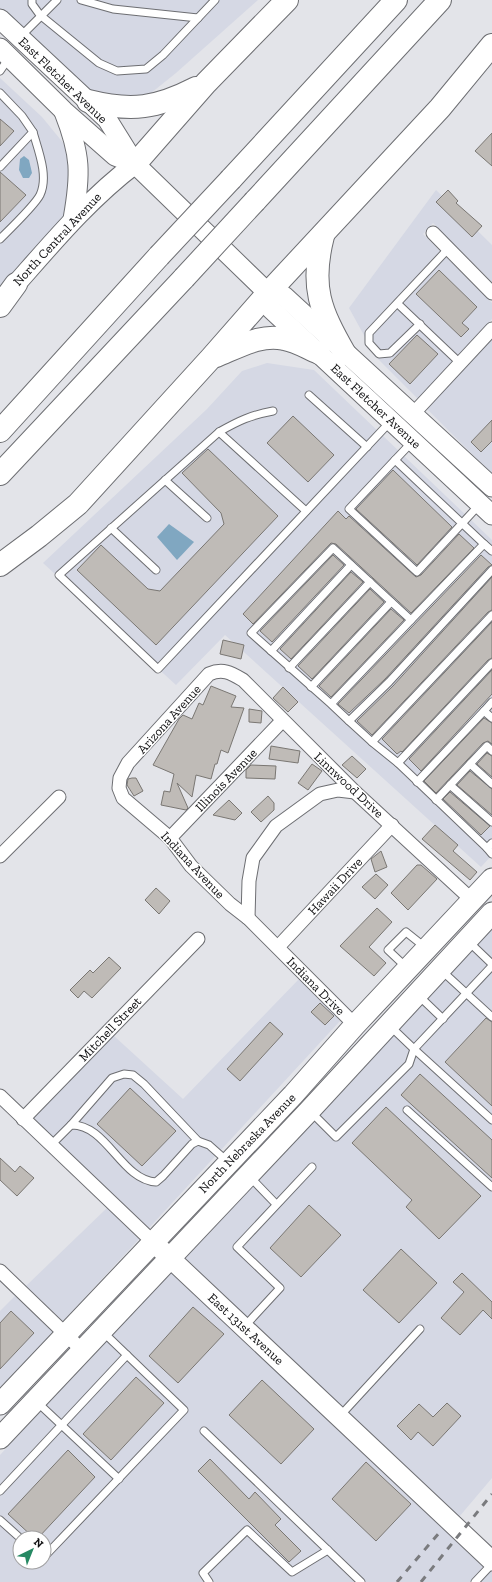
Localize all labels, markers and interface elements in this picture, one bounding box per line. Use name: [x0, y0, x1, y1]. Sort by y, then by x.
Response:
street label: East Fletcher Avenue: [16, 34, 110, 126]
street label: North Central Avenue: [10, 189, 104, 289]
street label: East Fletcher Avenue: [328, 360, 424, 452]
street label: Arizona Avenue: [134, 681, 204, 757]
street label: Illinois Avenue: [192, 745, 260, 815]
street label: Linnwood Drive: [311, 749, 387, 821]
street label: Indiana Avenue: [158, 828, 228, 902]
street label: Hawaii Drive: [305, 854, 365, 918]
street label: Indiana Drive: [284, 954, 348, 1018]
street label: Mitchell Street: [76, 994, 144, 1064]
street label: North Nebraska Avenue: [195, 1090, 299, 1196]
street label: East 131st Avenue: [205, 1290, 287, 1368]
north arrow: [12, 1530, 52, 1570]
text: N: [31, 1535, 46, 1551]

